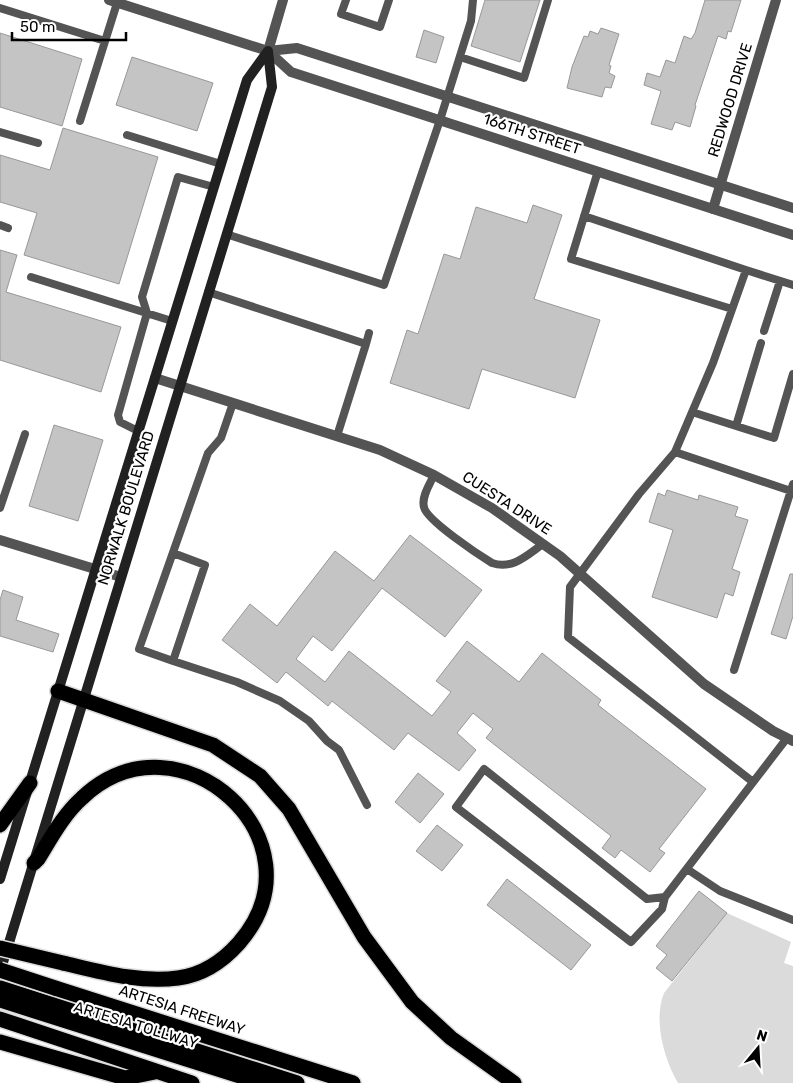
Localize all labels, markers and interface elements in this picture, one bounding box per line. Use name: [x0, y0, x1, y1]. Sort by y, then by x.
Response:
scale bar: [12, 10, 126, 42]
text: 50 m: [20, 18, 55, 36]
street label: REDWOOD DRIVE: [704, 41, 756, 159]
street label: 166TH STREET: [481, 110, 583, 158]
street label: NORWALK BOULEVARD: [94, 429, 158, 587]
street label: CUESTA DRIVE: [459, 467, 555, 539]
street label: ARTESIA FREEWAY: [117, 981, 248, 1039]
street label: ARTESIA TOLLWAY: [72, 998, 201, 1053]
north arrow: [733, 1023, 783, 1073]
text: N: [754, 1026, 769, 1046]

